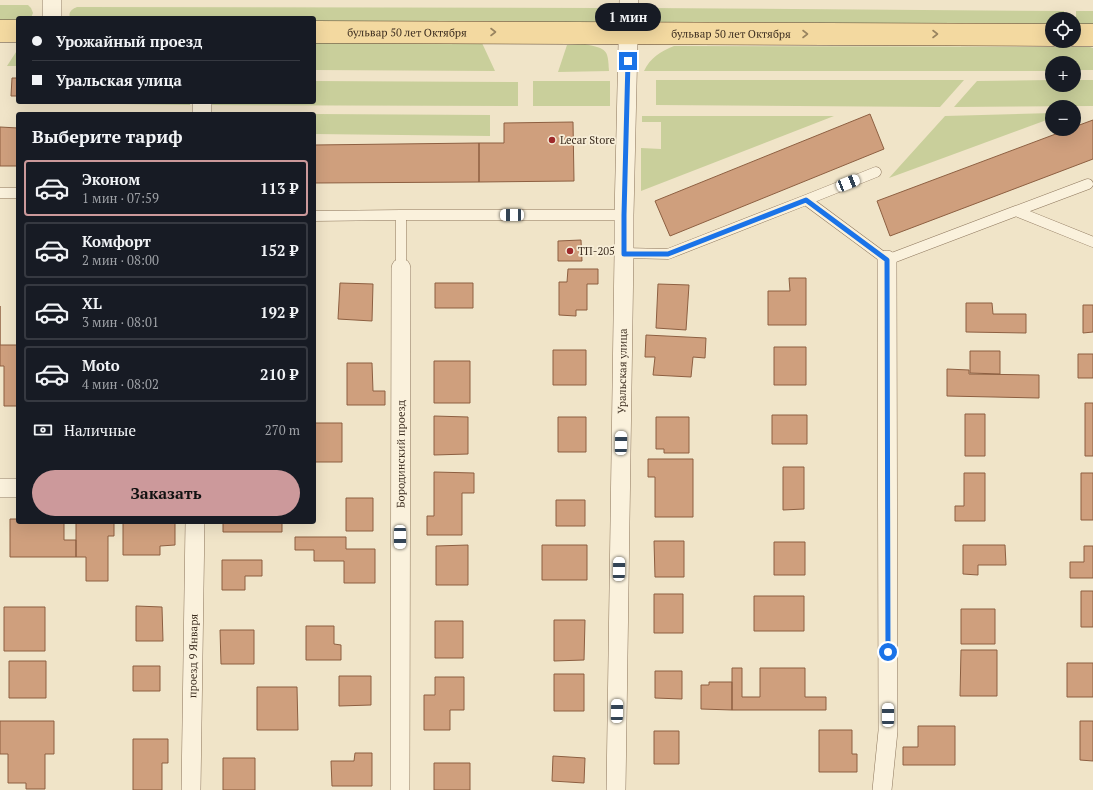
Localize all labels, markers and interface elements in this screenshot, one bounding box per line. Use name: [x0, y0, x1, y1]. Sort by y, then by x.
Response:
callout: 1 мин: [595, 3, 661, 31]
text: 1 мин: [609, 8, 647, 26]
map controls: [1045, 12, 1081, 136]
button: locate: [1045, 12, 1081, 48]
street label: бульвар 50 лет Октября: [347, 25, 467, 40]
street label: бульвар 50 лет Октября: [671, 26, 791, 41]
one-way arrow: [490, 28, 496, 37]
one-way arrow: [802, 30, 808, 38]
one-way arrow: [932, 30, 938, 38]
text: Урожайный проезд: [56, 31, 202, 51]
route end: [619, 52, 637, 70]
button: +: [1045, 56, 1081, 92]
text: Уральская улица: [56, 70, 182, 90]
button: −: [1045, 100, 1081, 136]
text: Выберите тариф: [32, 124, 183, 148]
place label: Lecar Store: [560, 133, 615, 147]
marker: Lecar Store: [547, 135, 557, 145]
text: Эконом: [82, 169, 140, 189]
icon: car: [34, 170, 70, 206]
car: [835, 173, 861, 193]
text: 113 ₽: [260, 178, 298, 198]
text: 1 мин · 07:59: [82, 189, 159, 207]
car: [500, 209, 524, 221]
text: Комфорт: [82, 231, 151, 251]
icon: car: [34, 232, 70, 268]
text: 152 ₽: [260, 240, 298, 260]
place label: ТП-205: [578, 244, 615, 258]
marker: ТП-205: [565, 246, 575, 256]
text: 2 мин · 08:00: [82, 251, 159, 269]
text: XL: [82, 293, 102, 313]
icon: car: [34, 294, 70, 330]
text: 192 ₽: [260, 302, 298, 322]
text: 3 мин · 08:01: [82, 313, 159, 331]
street label: Уральская улица: [615, 328, 630, 414]
text: Moto: [82, 355, 120, 375]
icon: car: [34, 356, 70, 392]
text: 210 ₽: [260, 364, 298, 384]
text: 4 мин · 08:02: [82, 375, 159, 393]
street label: Бородинский проезд: [394, 400, 408, 508]
icon: cash: [32, 419, 54, 441]
text: Наличные: [64, 420, 136, 440]
text: 270 m: [265, 421, 300, 439]
car: [615, 431, 627, 455]
button: Заказать: [32, 470, 300, 516]
car: [394, 525, 406, 549]
car: [613, 557, 625, 581]
street label: проезд 9 Января: [185, 614, 201, 698]
route start: [879, 643, 897, 661]
car: [611, 699, 623, 723]
car: [882, 703, 894, 727]

